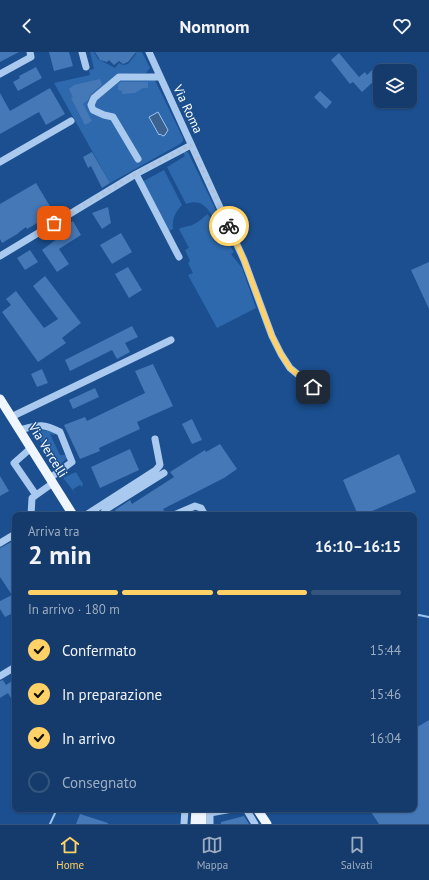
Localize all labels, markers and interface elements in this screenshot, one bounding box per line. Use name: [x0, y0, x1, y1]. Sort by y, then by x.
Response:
icon: back: [16, 15, 38, 37]
text: Nomnom: [180, 15, 249, 38]
icon: heart: [391, 15, 413, 37]
map controls: [373, 64, 417, 108]
button: layers: [373, 64, 417, 108]
street label: Via Roma: [169, 81, 207, 136]
pin: [37, 206, 71, 240]
courier: [209, 206, 249, 246]
icon: bag: [43, 212, 65, 234]
icon: bike: [218, 215, 240, 237]
pin: [296, 370, 330, 404]
icon: home: [302, 376, 324, 398]
street label: Via Vercelli: [24, 419, 71, 480]
text: Arriva tra: [28, 523, 79, 540]
text: 16:10–16:15: [315, 537, 401, 556]
text: 2 min: [28, 538, 91, 571]
text: In arrivo · 180 m: [28, 601, 120, 618]
icon: check: [28, 639, 50, 661]
text: Confermato: [62, 641, 136, 660]
text: 15:44: [370, 642, 401, 659]
icon: check: [28, 683, 50, 705]
text: In preparazione: [62, 685, 162, 704]
text: 15:46: [370, 686, 401, 703]
icon: check: [28, 727, 50, 749]
text: In arrivo: [62, 729, 115, 748]
text: 16:04: [370, 730, 401, 747]
text: Consegnato: [62, 773, 137, 792]
tab: Home: [56, 834, 84, 872]
tab: Mappa: [197, 834, 228, 872]
tab: Salvati: [341, 834, 373, 872]

